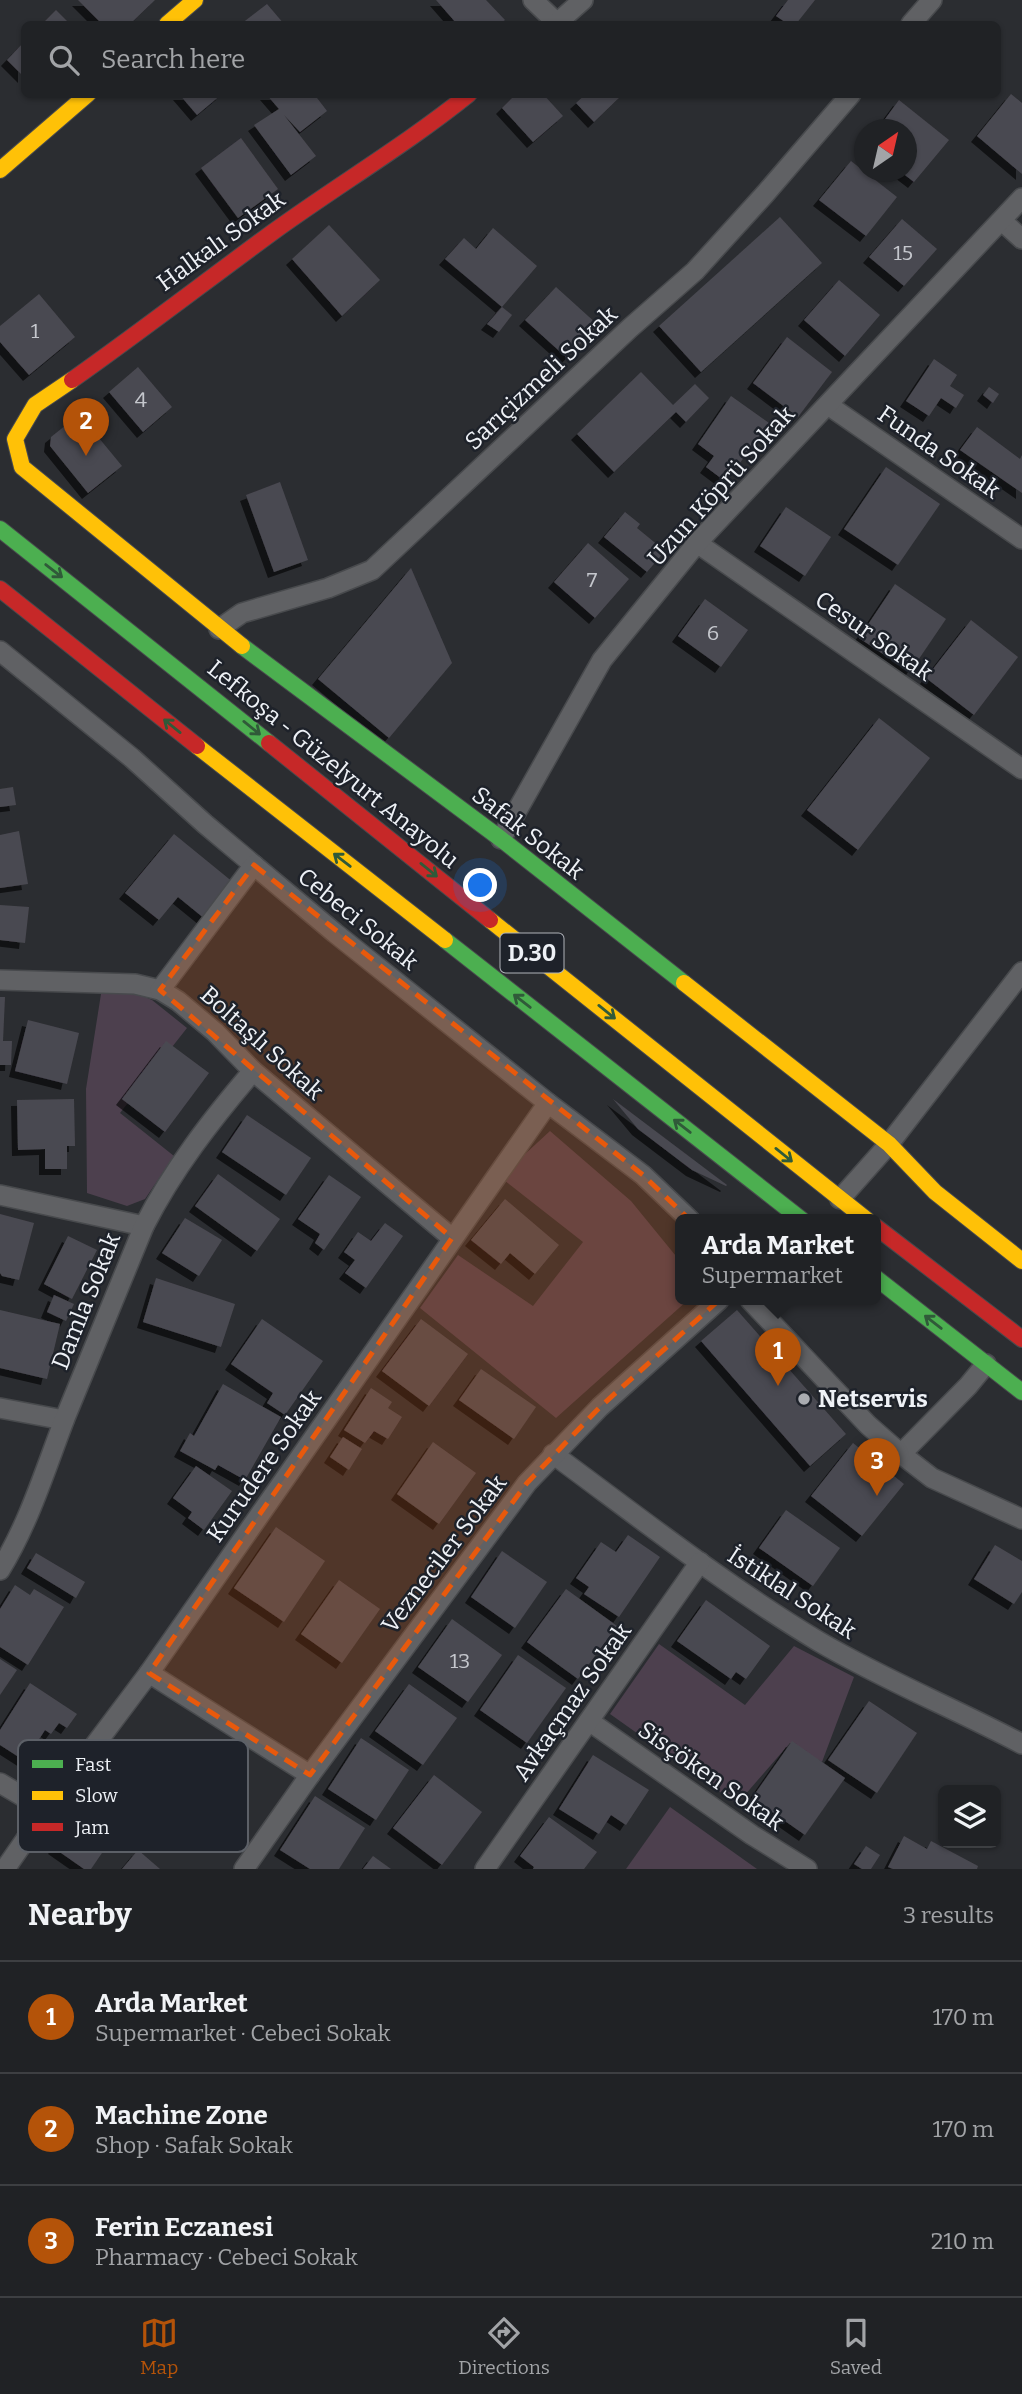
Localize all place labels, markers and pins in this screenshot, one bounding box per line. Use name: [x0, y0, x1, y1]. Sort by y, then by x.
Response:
pin: 2: [63, 398, 109, 456]
pin: 1: [755, 1328, 801, 1386]
place label: Netservis: [818, 1385, 928, 1413]
marker: Netservis: [796, 1391, 812, 1407]
pin: 3: [854, 1438, 900, 1496]

